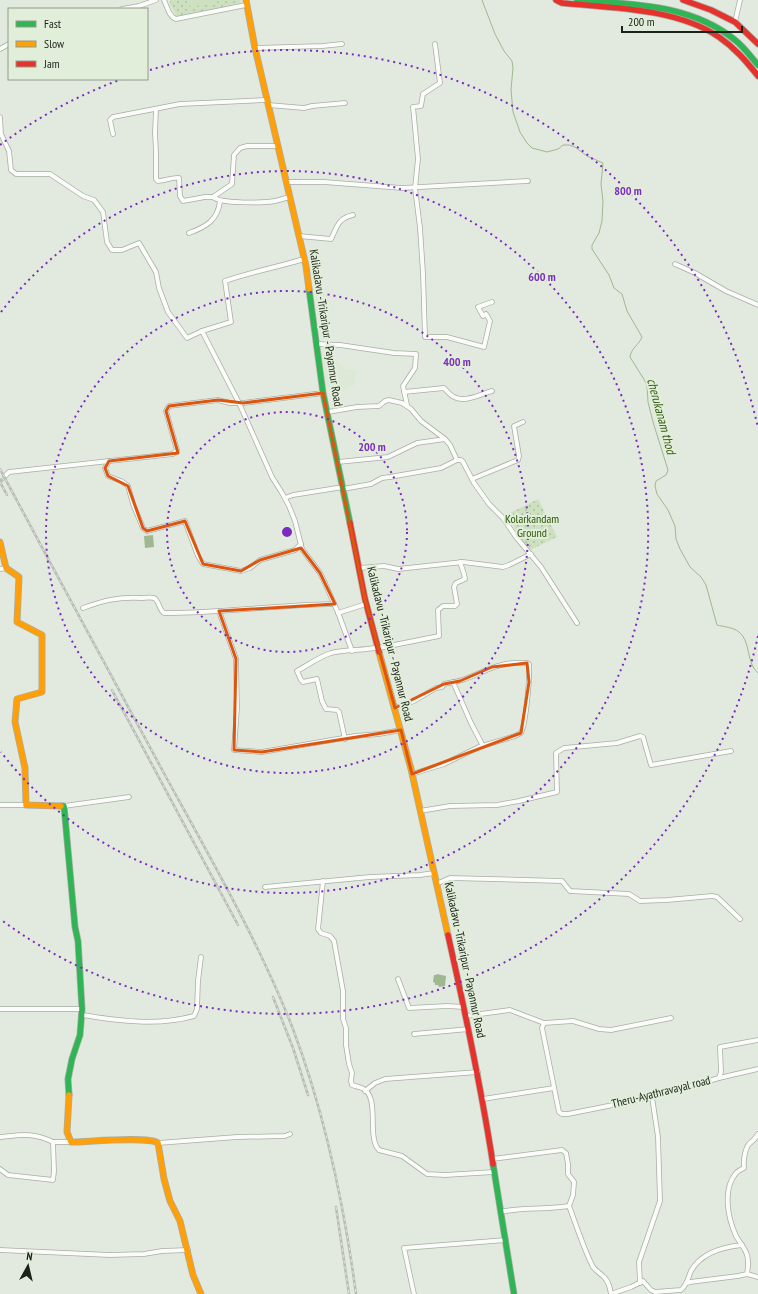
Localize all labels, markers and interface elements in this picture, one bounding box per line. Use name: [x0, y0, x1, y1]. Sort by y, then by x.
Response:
legend: [8, 8, 148, 80]
scale bar: [622, 8, 742, 34]
text: 200 m: [628, 14, 655, 29]
text: Fast: [44, 16, 62, 31]
text: Slow: [44, 36, 65, 51]
text: Jam: [43, 56, 60, 71]
text: 800 m: [614, 183, 642, 198]
street label: Kalikadavu -Trikaripur - Payannur Road: [307, 248, 346, 408]
text: 600 m: [528, 269, 556, 284]
text: 400 m: [443, 354, 471, 369]
water label: cherukanam thod: [643, 376, 680, 458]
text: 200 m: [358, 439, 386, 454]
park label: Kolarkandam Ground: [505, 511, 559, 540]
centre of rings: [280, 525, 294, 539]
street label: Kalikadavu -Trikaripur - Payannur Road: [364, 565, 417, 723]
street label: Kalikadavu -Trikaripur - Payannur Road: [442, 881, 489, 1039]
street label: Theru-Ayathravayal road: [610, 1072, 712, 1111]
north arrow: [8, 1246, 48, 1286]
text: N: [25, 1249, 33, 1263]

